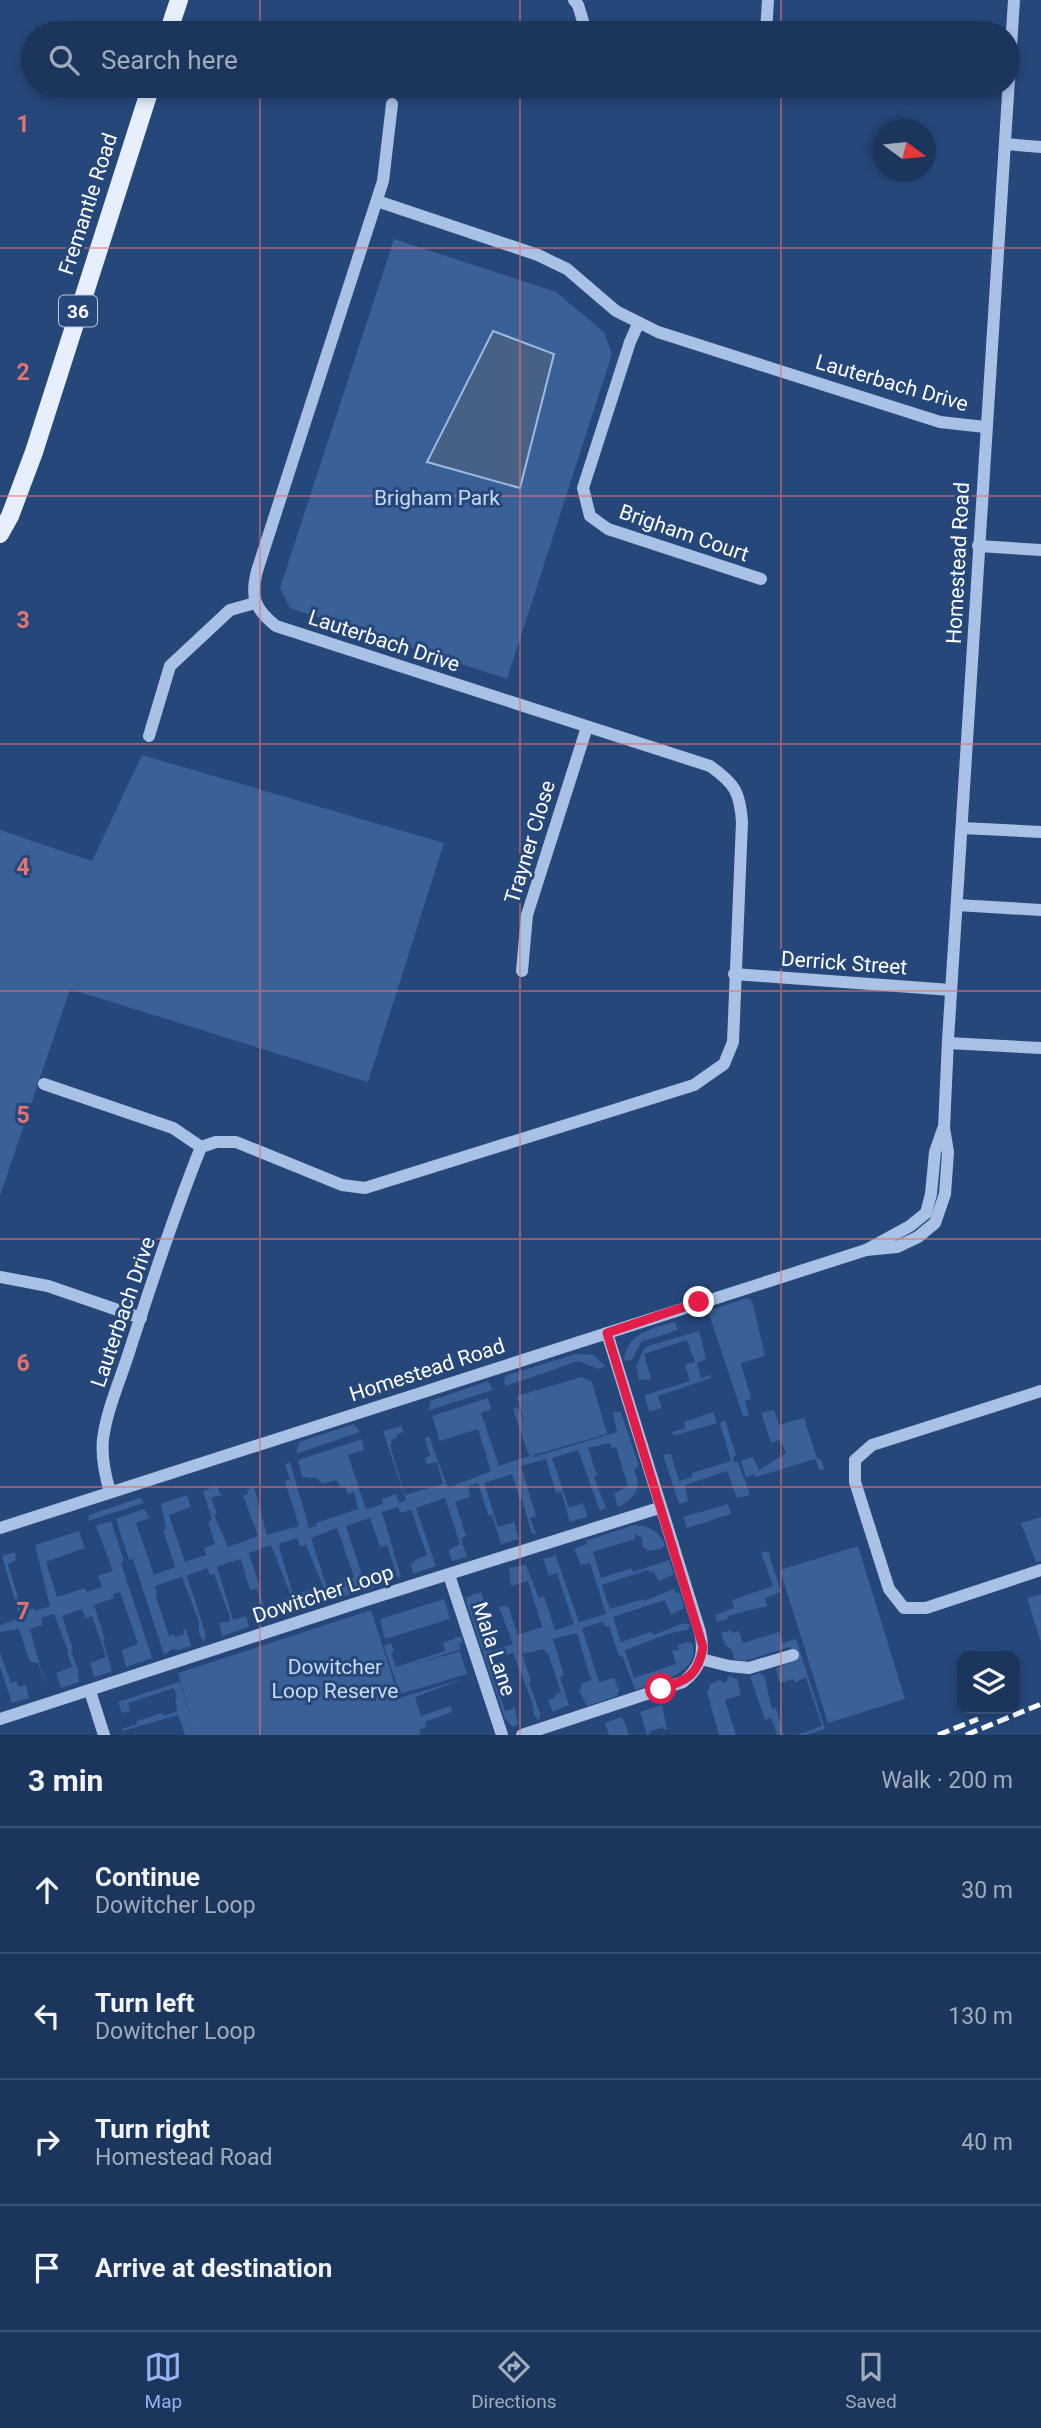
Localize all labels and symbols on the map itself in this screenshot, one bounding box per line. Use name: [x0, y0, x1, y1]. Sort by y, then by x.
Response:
text: 1: [16, 111, 30, 138]
north arrow: [873, 119, 936, 182]
street label: Fremantle Road: [54, 130, 122, 278]
road number: 36: [59, 296, 97, 326]
street label: Lauterbach Drive: [813, 350, 971, 416]
text: 2: [16, 359, 30, 386]
street label: Homestead Road: [942, 481, 974, 645]
park label: Brigham Park: [374, 486, 500, 510]
street label: Brigham Court: [616, 500, 752, 566]
street label: Lauterbach Drive: [305, 605, 463, 677]
text: 3: [16, 607, 30, 634]
street label: Trayner Close: [500, 778, 560, 906]
text: 4: [16, 854, 30, 881]
street label: Derrick Street: [780, 947, 908, 979]
text: 5: [16, 1102, 30, 1129]
street label: Lauterbach Drive: [86, 1234, 160, 1390]
route end: [683, 1286, 714, 1317]
street label: Homestead Road: [346, 1334, 508, 1406]
text: 6: [16, 1350, 30, 1377]
street label: Dowitcher Loop: [250, 1560, 396, 1628]
text: 7: [16, 1598, 30, 1625]
street label: Mala Lane: [468, 1599, 520, 1699]
park label: Dowitcher Loop Reserve: [272, 1655, 398, 1703]
route start: [645, 1673, 676, 1704]

